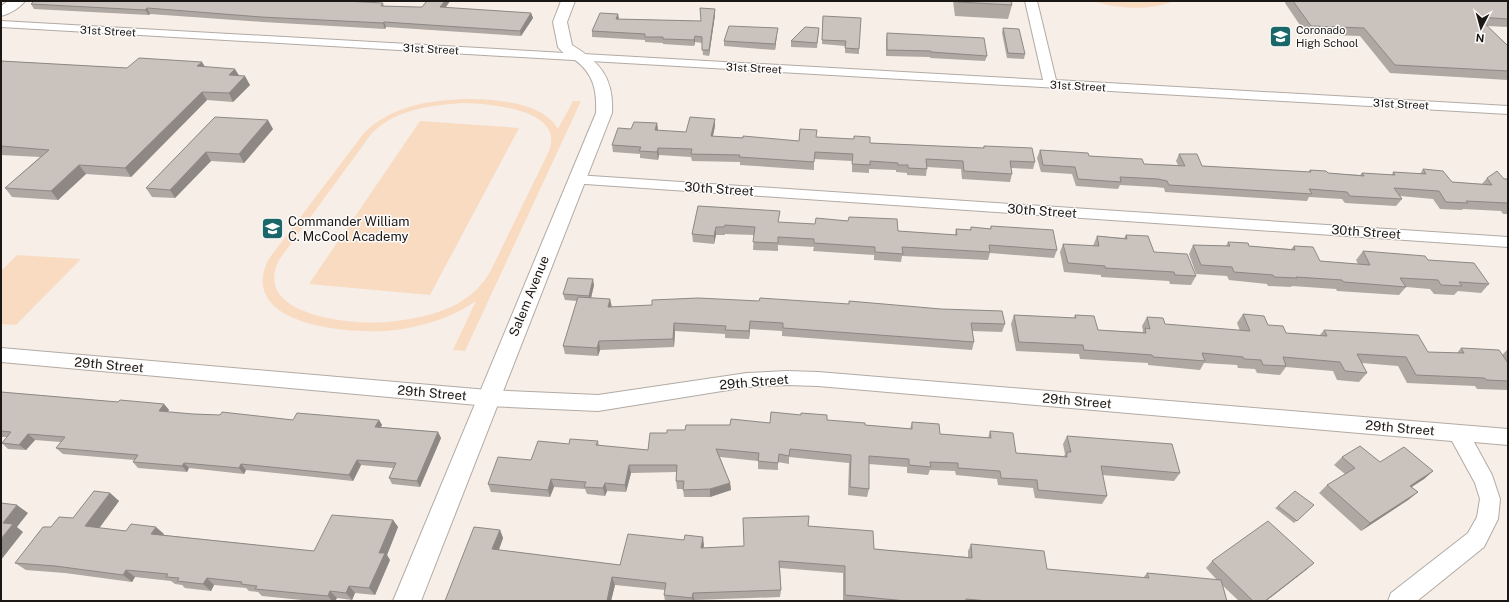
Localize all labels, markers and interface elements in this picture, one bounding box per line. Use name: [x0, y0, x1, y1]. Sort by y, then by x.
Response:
north arrow: [1461, 8, 1501, 48]
school or university icon: Coronado High School: [1268, 23, 1294, 49]
street label: 31st Street: [80, 24, 136, 38]
place label: Coronado High School: [1296, 24, 1358, 49]
text: N: [1475, 32, 1485, 44]
street label: 31st Street: [403, 42, 459, 56]
street label: 31st Street: [726, 61, 782, 75]
street label: 31st Street: [1050, 79, 1106, 93]
street label: 31st Street: [1373, 97, 1429, 111]
street label: 30th Street: [684, 179, 754, 199]
street label: 30th Street: [1007, 201, 1077, 221]
place label: Commander William C. McCool Academy: [288, 214, 409, 244]
school or university icon: Commander William C. McCool Academy: [260, 215, 286, 241]
street label: 30th Street: [1331, 222, 1401, 242]
street label: Salem Avenue: [506, 253, 552, 339]
street label: 29th Street: [74, 354, 144, 376]
street label: 29th Street: [719, 371, 789, 393]
street label: 29th Street: [397, 382, 467, 404]
street label: 29th Street: [1042, 390, 1112, 412]
street label: 29th Street: [1365, 417, 1435, 439]

